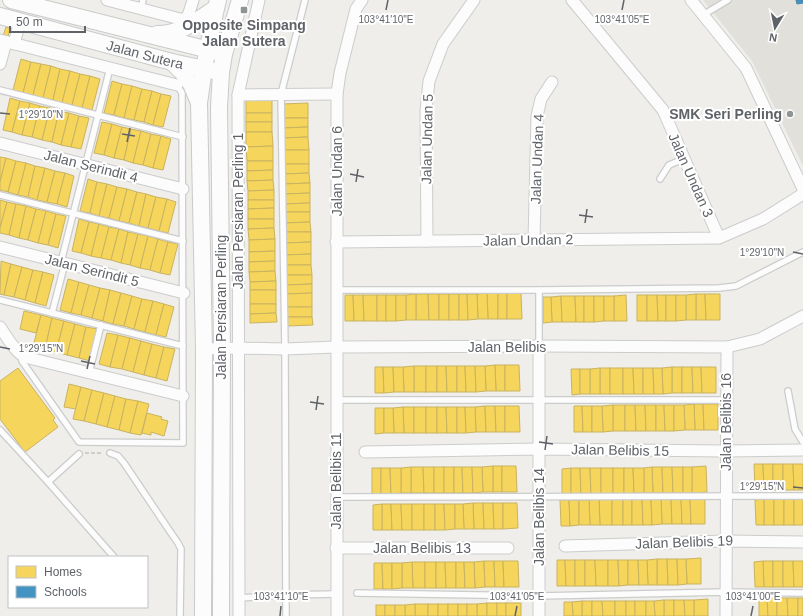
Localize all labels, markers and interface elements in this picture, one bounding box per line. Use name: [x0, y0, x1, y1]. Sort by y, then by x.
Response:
marker: Opposite Simpang Jalan Sutera: [239, 5, 249, 15]
scale bar: [10, 8, 85, 34]
north arrow: [755, 8, 795, 48]
text: 103°41'10"E: [358, 14, 414, 25]
text: 103°41'05"E: [594, 14, 650, 25]
text: 50 m: [16, 15, 43, 29]
place label: Opposite Simpang Jalan Sutera: [182, 17, 306, 49]
text: N: [768, 31, 778, 44]
street label: Jalan Sutera: [105, 37, 185, 72]
street label: Jalan Undan 5: [418, 94, 436, 184]
place label: SMK Seri Perling: [669, 106, 782, 122]
text: 1°29'10"N: [19, 109, 63, 120]
marker: SMK Seri Perling: [785, 109, 795, 119]
street label: Jalan Undan 4: [527, 113, 547, 204]
street label: Jalan Undan 6: [329, 126, 345, 216]
street label: Jalan Undan 3: [665, 131, 717, 220]
street label: Jalan Persiaran Perling 1: [230, 133, 246, 289]
street label: Jalan Serindit 4: [42, 147, 140, 185]
street label: Jalan Undan 2: [483, 231, 573, 249]
street label: Jalan Persiaran Perling: [213, 235, 229, 379]
text: 1°29'10"N: [740, 247, 784, 258]
street label: Jalan Serindit 5: [43, 251, 141, 289]
street label: Jalan Belibis: [468, 339, 546, 355]
text: 1°29'15"N: [19, 343, 63, 354]
street label: Jalan Belibis 16: [718, 373, 734, 471]
street label: Jalan Belibis 11: [328, 432, 344, 530]
street label: Jalan Belibis 15: [571, 441, 669, 459]
street label: Jalan Belibis 14: [531, 468, 547, 566]
text: 1°29'15"N: [740, 481, 784, 492]
street label: Jalan Belibis 19: [635, 532, 733, 552]
street label: Jalan Belibis 13: [373, 540, 471, 556]
legend: [8, 556, 148, 608]
text: Homes: [44, 565, 82, 579]
text: Schools: [44, 585, 87, 599]
text: 103°41'10"E: [253, 591, 309, 602]
text: 103°41'05"E: [489, 591, 545, 602]
text: 103°41'00"E: [725, 591, 781, 602]

